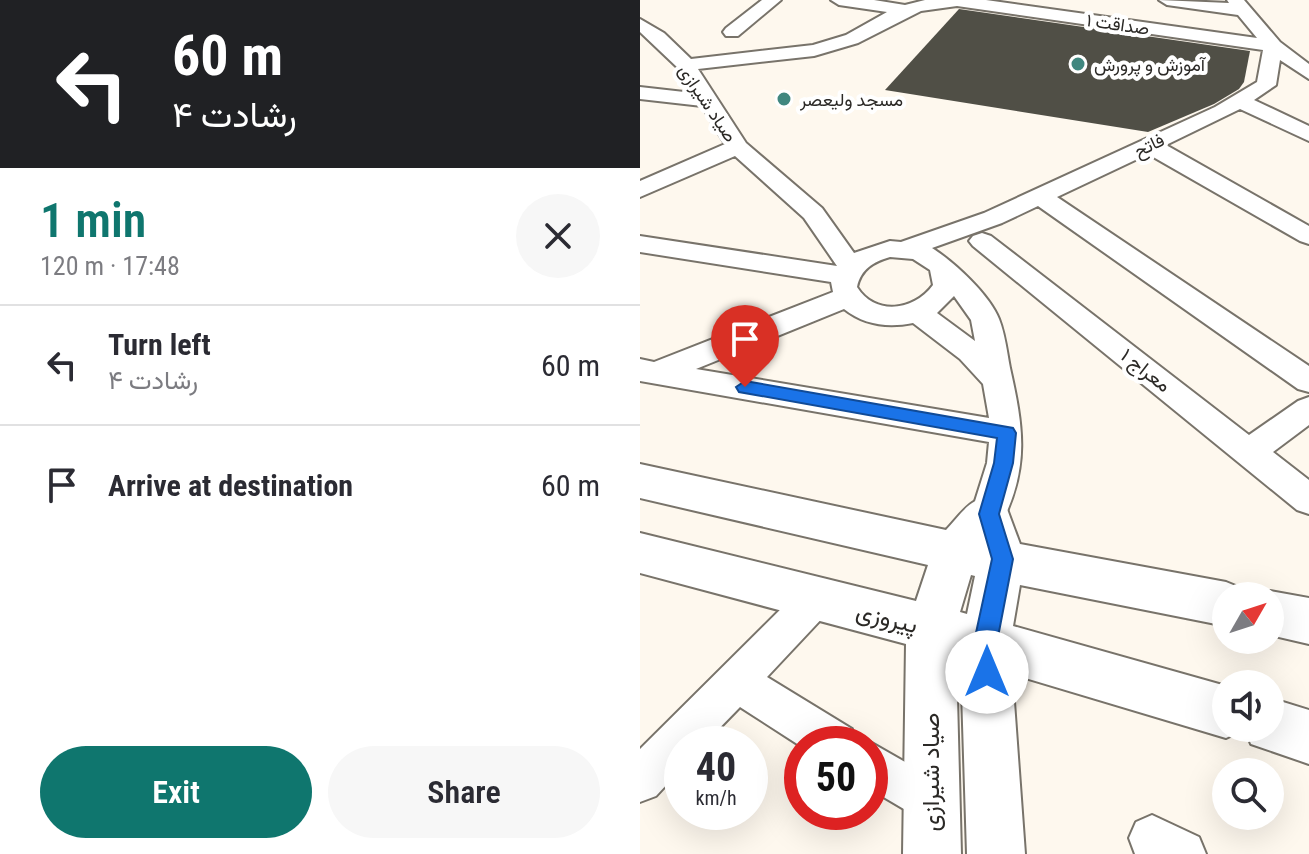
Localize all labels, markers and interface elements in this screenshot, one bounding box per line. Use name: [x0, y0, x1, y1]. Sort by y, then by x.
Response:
street label: صداقت ۱: [1085, 9, 1151, 39]
text: 60 m: [172, 23, 283, 89]
icon: left: [40, 32, 144, 136]
place label: آموزش و پرورش: [1094, 54, 1207, 77]
marker: آموزش و پرورش: [1069, 55, 1087, 73]
street label: صیاد شیرازی: [674, 60, 742, 146]
place label: مسجد ولیعصر: [799, 89, 903, 111]
marker: مسجد ولیعصر: [775, 90, 793, 108]
text: رشادت ۴: [172, 94, 297, 136]
street label: فاتح: [1131, 129, 1168, 163]
text: 1 min: [40, 192, 146, 249]
button: close: [516, 194, 600, 278]
text: 120 m · 17:48: [40, 251, 180, 281]
pin: [711, 305, 779, 387]
icon: arrive: [723, 317, 767, 361]
text: Turn left: [108, 327, 211, 362]
icon: left: [40, 343, 84, 387]
street label: معراج ۱: [1115, 343, 1176, 399]
text: 60 m: [541, 348, 600, 383]
text: رشادت ۴: [108, 365, 198, 395]
icon: arrive: [40, 463, 84, 507]
text: Arrive at destination: [108, 468, 353, 503]
text: 60 m: [541, 468, 600, 503]
north arrow: [1212, 582, 1284, 654]
map controls: [1212, 582, 1284, 830]
street label: پیروزی: [853, 597, 921, 641]
position arrow: [945, 630, 1029, 714]
button: sound: [1212, 670, 1284, 742]
street label: صیاد شیرازی: [917, 713, 946, 831]
speed limit sign: 50: [784, 726, 888, 830]
text: 40: [696, 744, 736, 791]
button: Exit: [40, 746, 312, 838]
button: Share: [328, 746, 600, 838]
button: search: [1212, 758, 1284, 830]
text: km/h: [695, 786, 737, 810]

